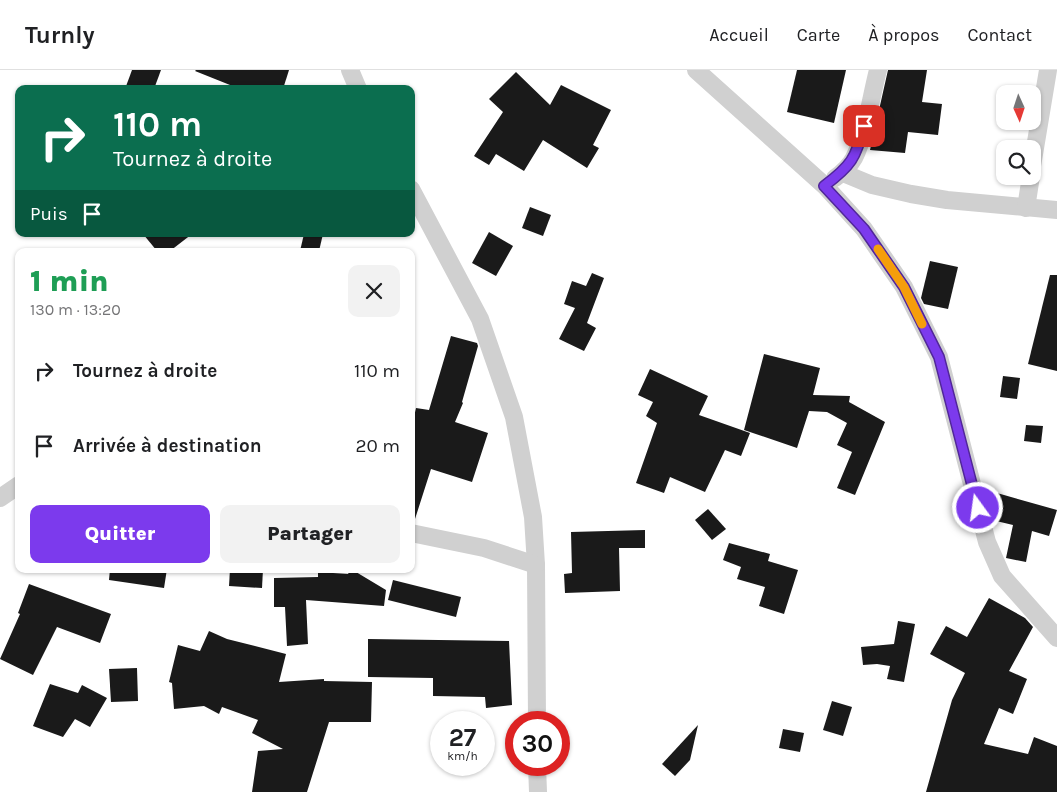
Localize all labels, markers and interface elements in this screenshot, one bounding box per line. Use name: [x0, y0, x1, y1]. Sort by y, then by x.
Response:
text: Turnly: [25, 21, 95, 49]
text: Accueil: [709, 24, 769, 46]
text: Carte: [797, 24, 840, 46]
text: À propos: [868, 24, 940, 46]
text: Contact: [968, 24, 1032, 46]
north arrow: [996, 85, 1041, 130]
map controls: [996, 85, 1041, 185]
text: 110 m: [113, 104, 202, 145]
icon: right: [30, 105, 95, 170]
pin: [843, 105, 885, 147]
icon: arrive: [850, 112, 878, 140]
button: search: [996, 140, 1041, 185]
text: Tournez à droite: [113, 146, 272, 172]
icon: arrive: [78, 200, 106, 228]
text: Puis: [30, 203, 68, 225]
text: 1 min: [30, 263, 109, 299]
button: close: [348, 265, 400, 317]
text: 130 m · 13:20: [30, 300, 121, 319]
icon: right: [30, 357, 58, 385]
text: Tournez à droite: [73, 360, 217, 382]
text: 110 m: [354, 360, 400, 382]
icon: arrive: [30, 432, 58, 460]
text: Arrivée à destination: [73, 435, 262, 457]
text: 20 m: [355, 435, 400, 457]
position arrow: [951, 481, 1003, 533]
button: Quitter: [30, 505, 210, 563]
button: Partager: [220, 505, 400, 563]
speed limit sign: 30: [505, 711, 570, 776]
text: 27: [449, 723, 476, 752]
text: km/h: [447, 749, 478, 763]

